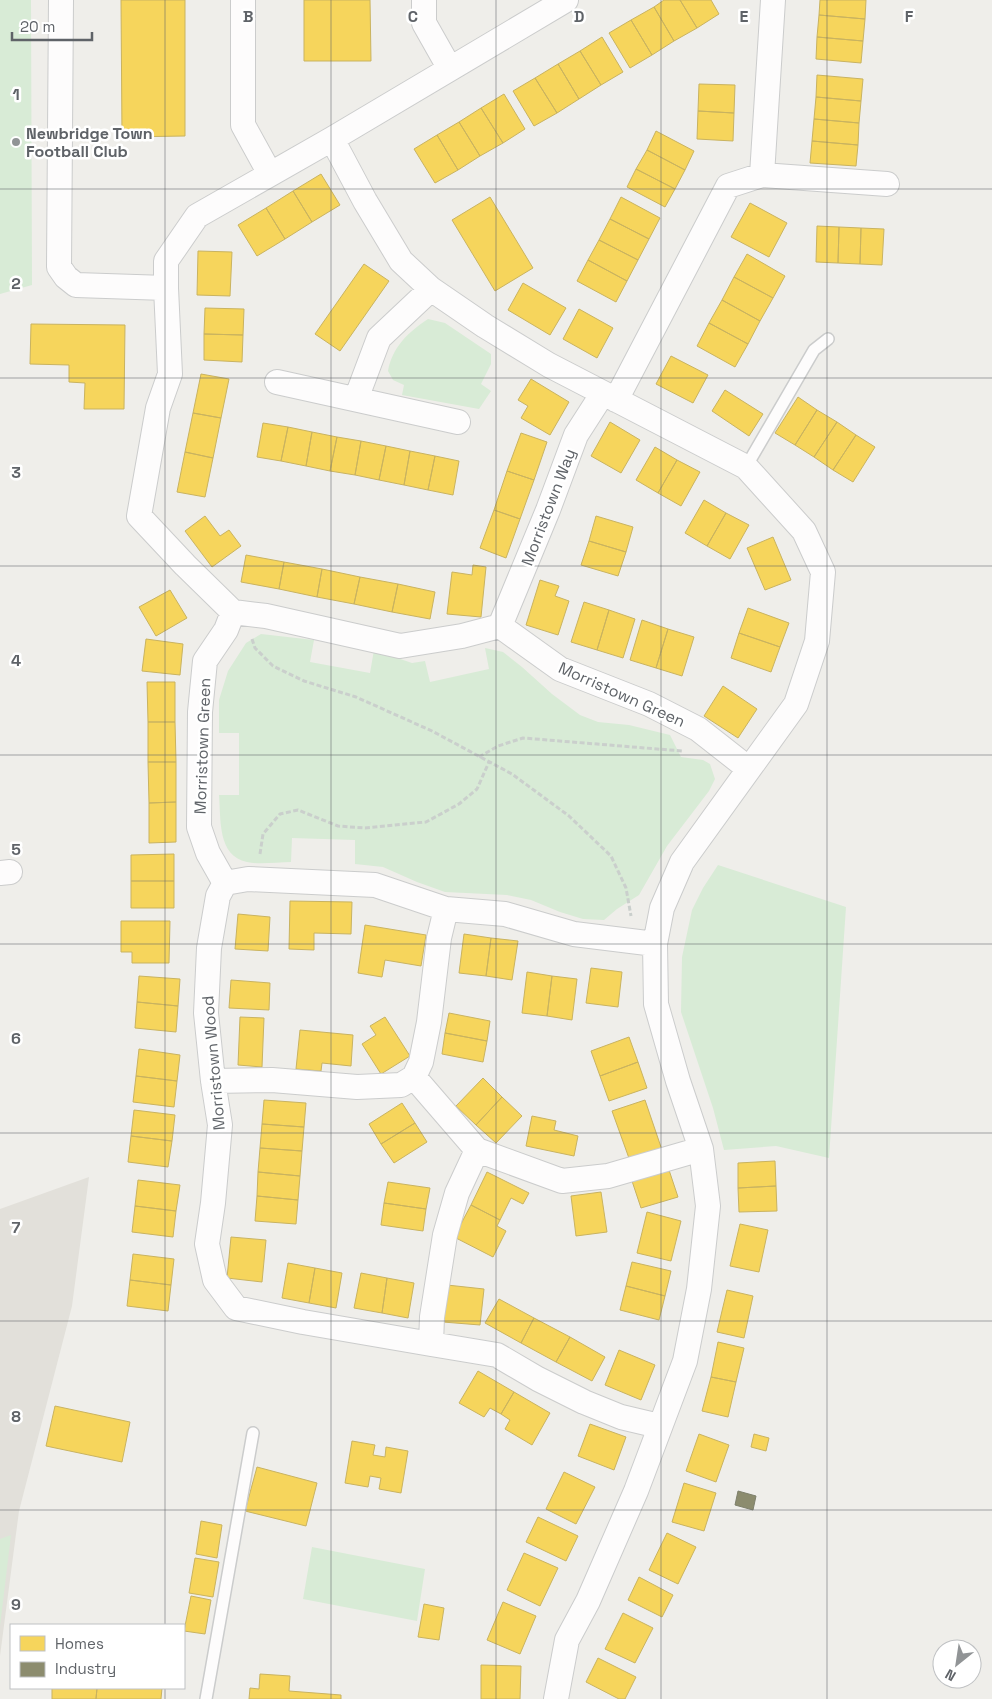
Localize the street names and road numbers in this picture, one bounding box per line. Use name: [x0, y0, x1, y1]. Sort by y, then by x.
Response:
street label: Morristown Way: [516, 446, 580, 569]
street label: Morristown Green: [555, 657, 688, 732]
street label: Morristown Green: [190, 677, 215, 815]
street label: Morristown Wood: [197, 995, 230, 1131]

